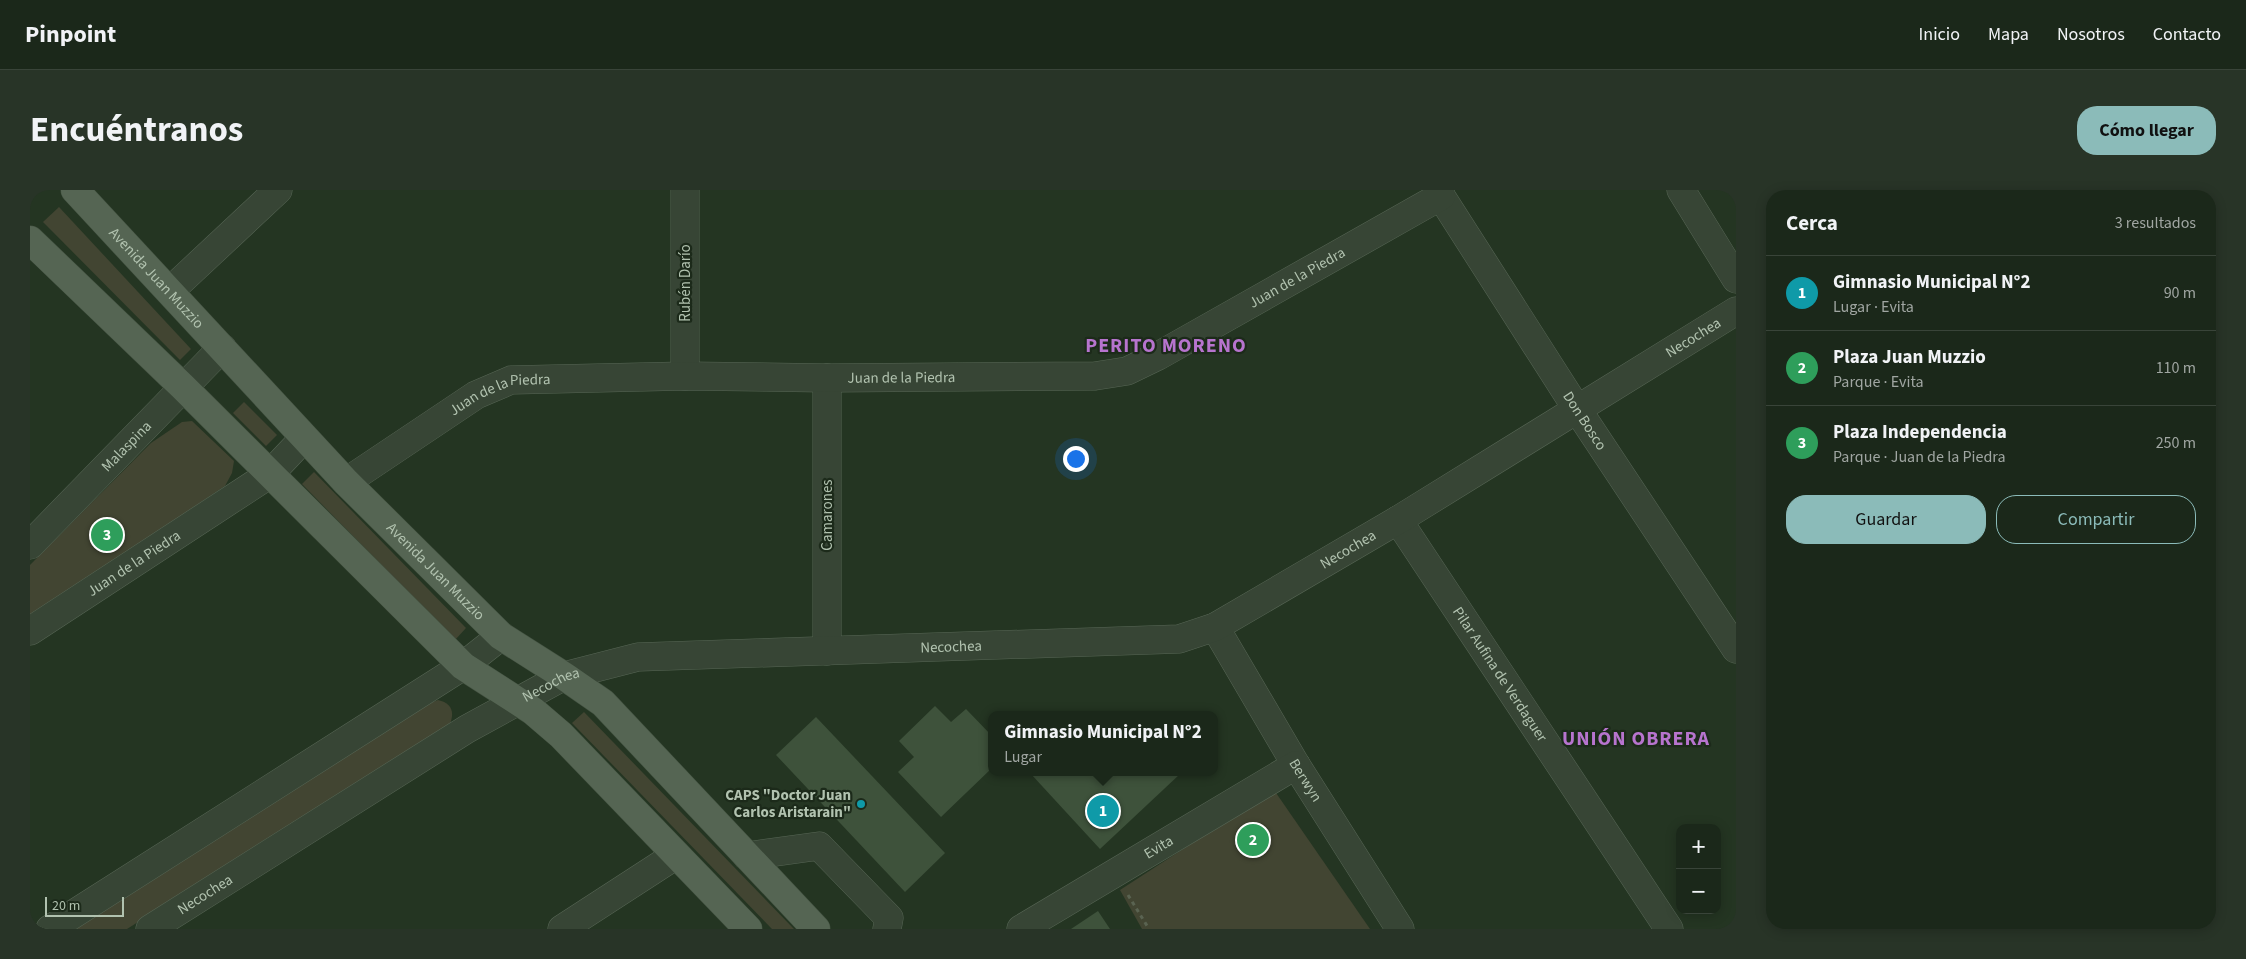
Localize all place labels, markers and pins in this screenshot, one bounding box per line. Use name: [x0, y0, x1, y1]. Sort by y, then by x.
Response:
pin: 3: [91, 516, 123, 554]
place label: CAPS "Doctor Juan Carlos Aristarain": [725, 785, 851, 823]
pin: 1: [1087, 792, 1119, 830]
marker: CAPS "Doctor Juan Carlos Aristarain": [855, 798, 867, 810]
pin: 2: [1237, 821, 1269, 859]

